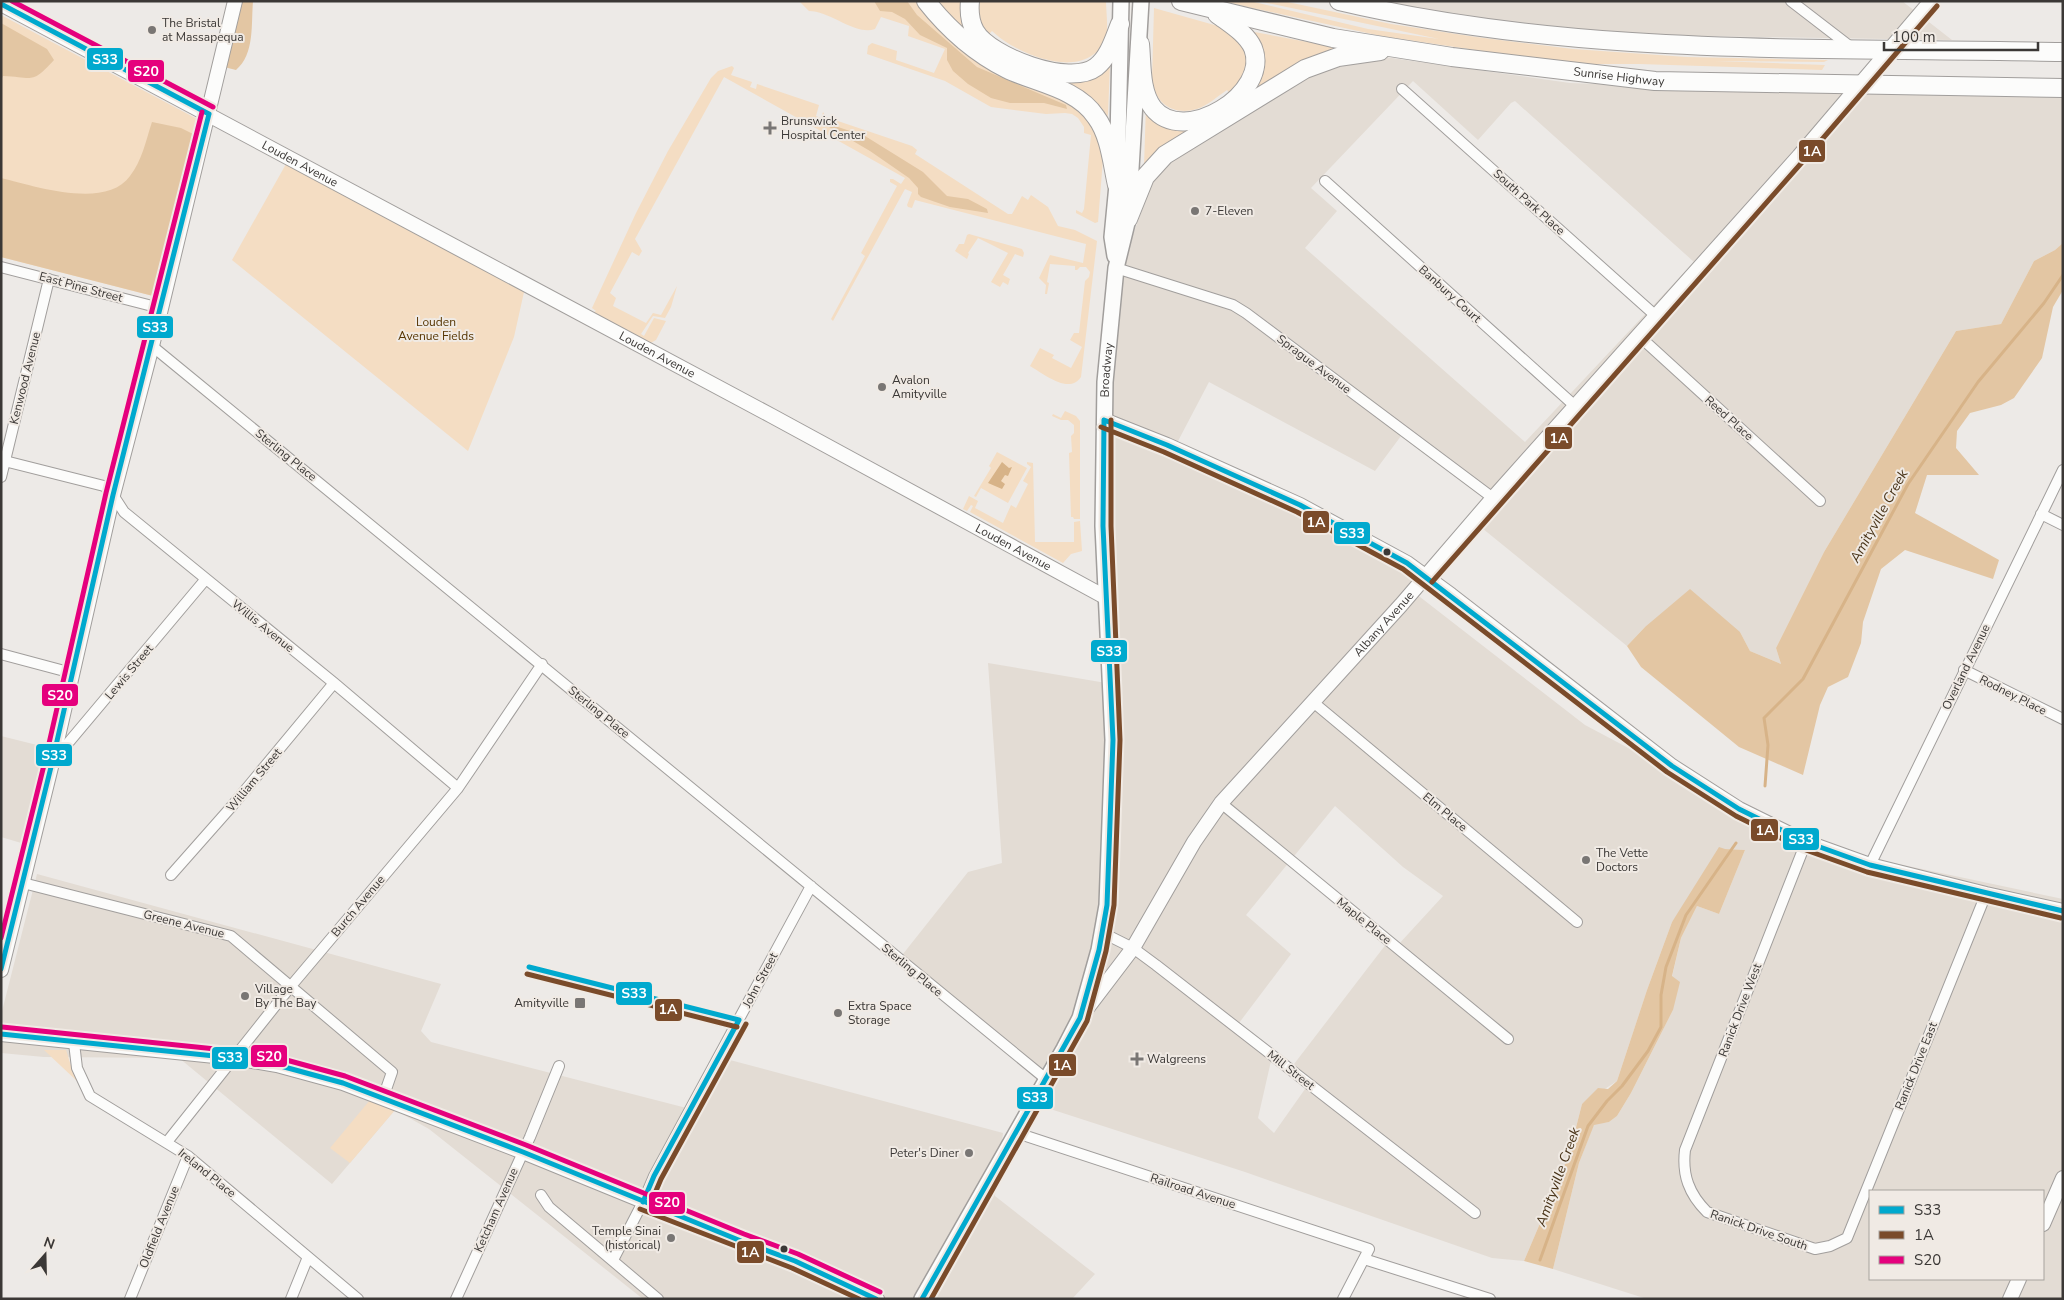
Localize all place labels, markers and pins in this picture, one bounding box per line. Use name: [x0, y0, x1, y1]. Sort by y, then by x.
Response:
place label: The Bristal at Massapequa: [162, 15, 244, 45]
marker: The Bristal at Massapequa: [146, 24, 158, 36]
place label: Brunswick Hospital Center: [781, 113, 866, 143]
marker: Brunswick Hospital Center: [763, 121, 777, 135]
place label: 7-Eleven: [1205, 203, 1253, 219]
marker: 7-Eleven: [1189, 205, 1201, 217]
place label: Avalon Amityville: [892, 372, 947, 402]
marker: Avalon Amityville: [876, 381, 888, 393]
unlabelled marker: [1382, 547, 1392, 557]
place label: The Vette Doctors: [1596, 845, 1648, 875]
marker: The Vette Doctors: [1580, 854, 1592, 866]
place label: Village By The Bay: [254, 981, 317, 1011]
marker: Village By The Bay: [239, 990, 251, 1002]
place label: Amityville: [514, 995, 569, 1011]
marker: Amityville: [573, 996, 587, 1010]
place label: Extra Space Storage: [848, 998, 912, 1028]
marker: Extra Space Storage: [832, 1007, 844, 1019]
place label: Walgreens: [1147, 1051, 1206, 1067]
marker: Walgreens: [1131, 1053, 1143, 1065]
place label: Peter's Diner: [890, 1145, 960, 1161]
marker: Peter's Diner: [963, 1147, 975, 1159]
place label: Temple Sinai (historical): [592, 1223, 661, 1253]
marker: Temple Sinai (historical): [665, 1232, 677, 1244]
unlabelled marker: [779, 1244, 789, 1254]

